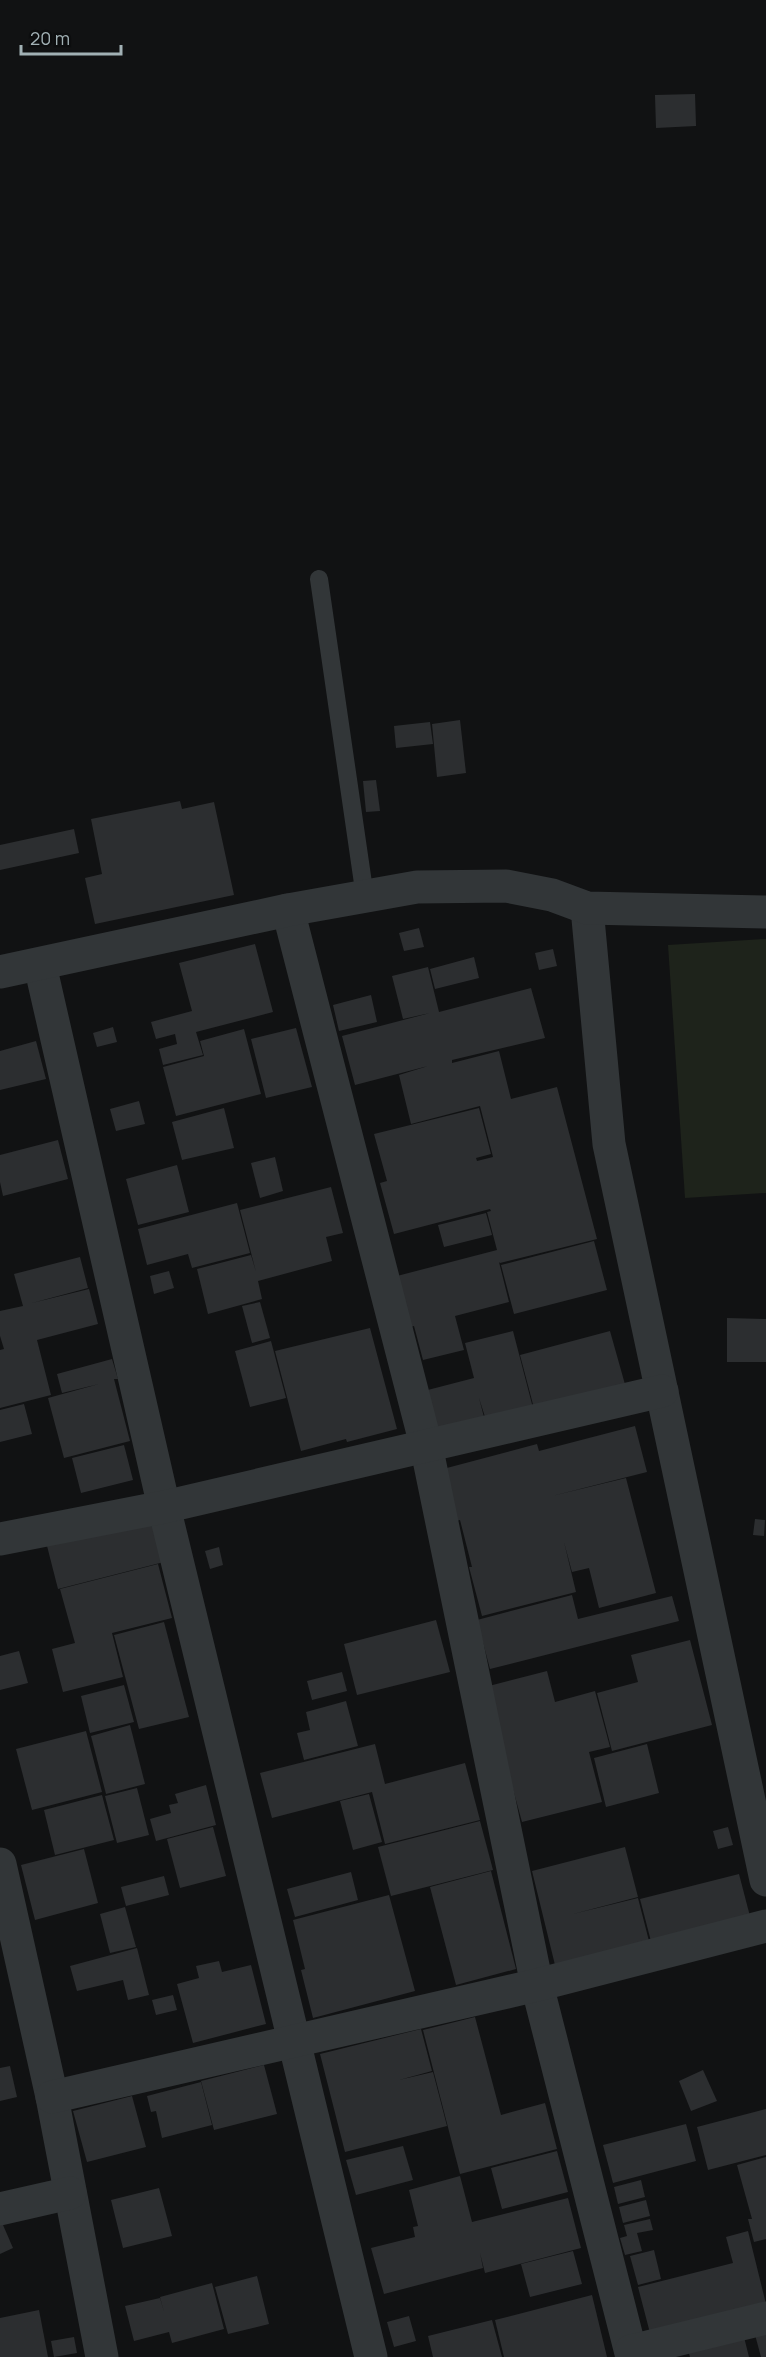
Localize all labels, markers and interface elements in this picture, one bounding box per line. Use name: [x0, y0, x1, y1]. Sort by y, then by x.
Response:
scale bar: [21, 18, 122, 56]
text: 20 m: [30, 26, 70, 50]

